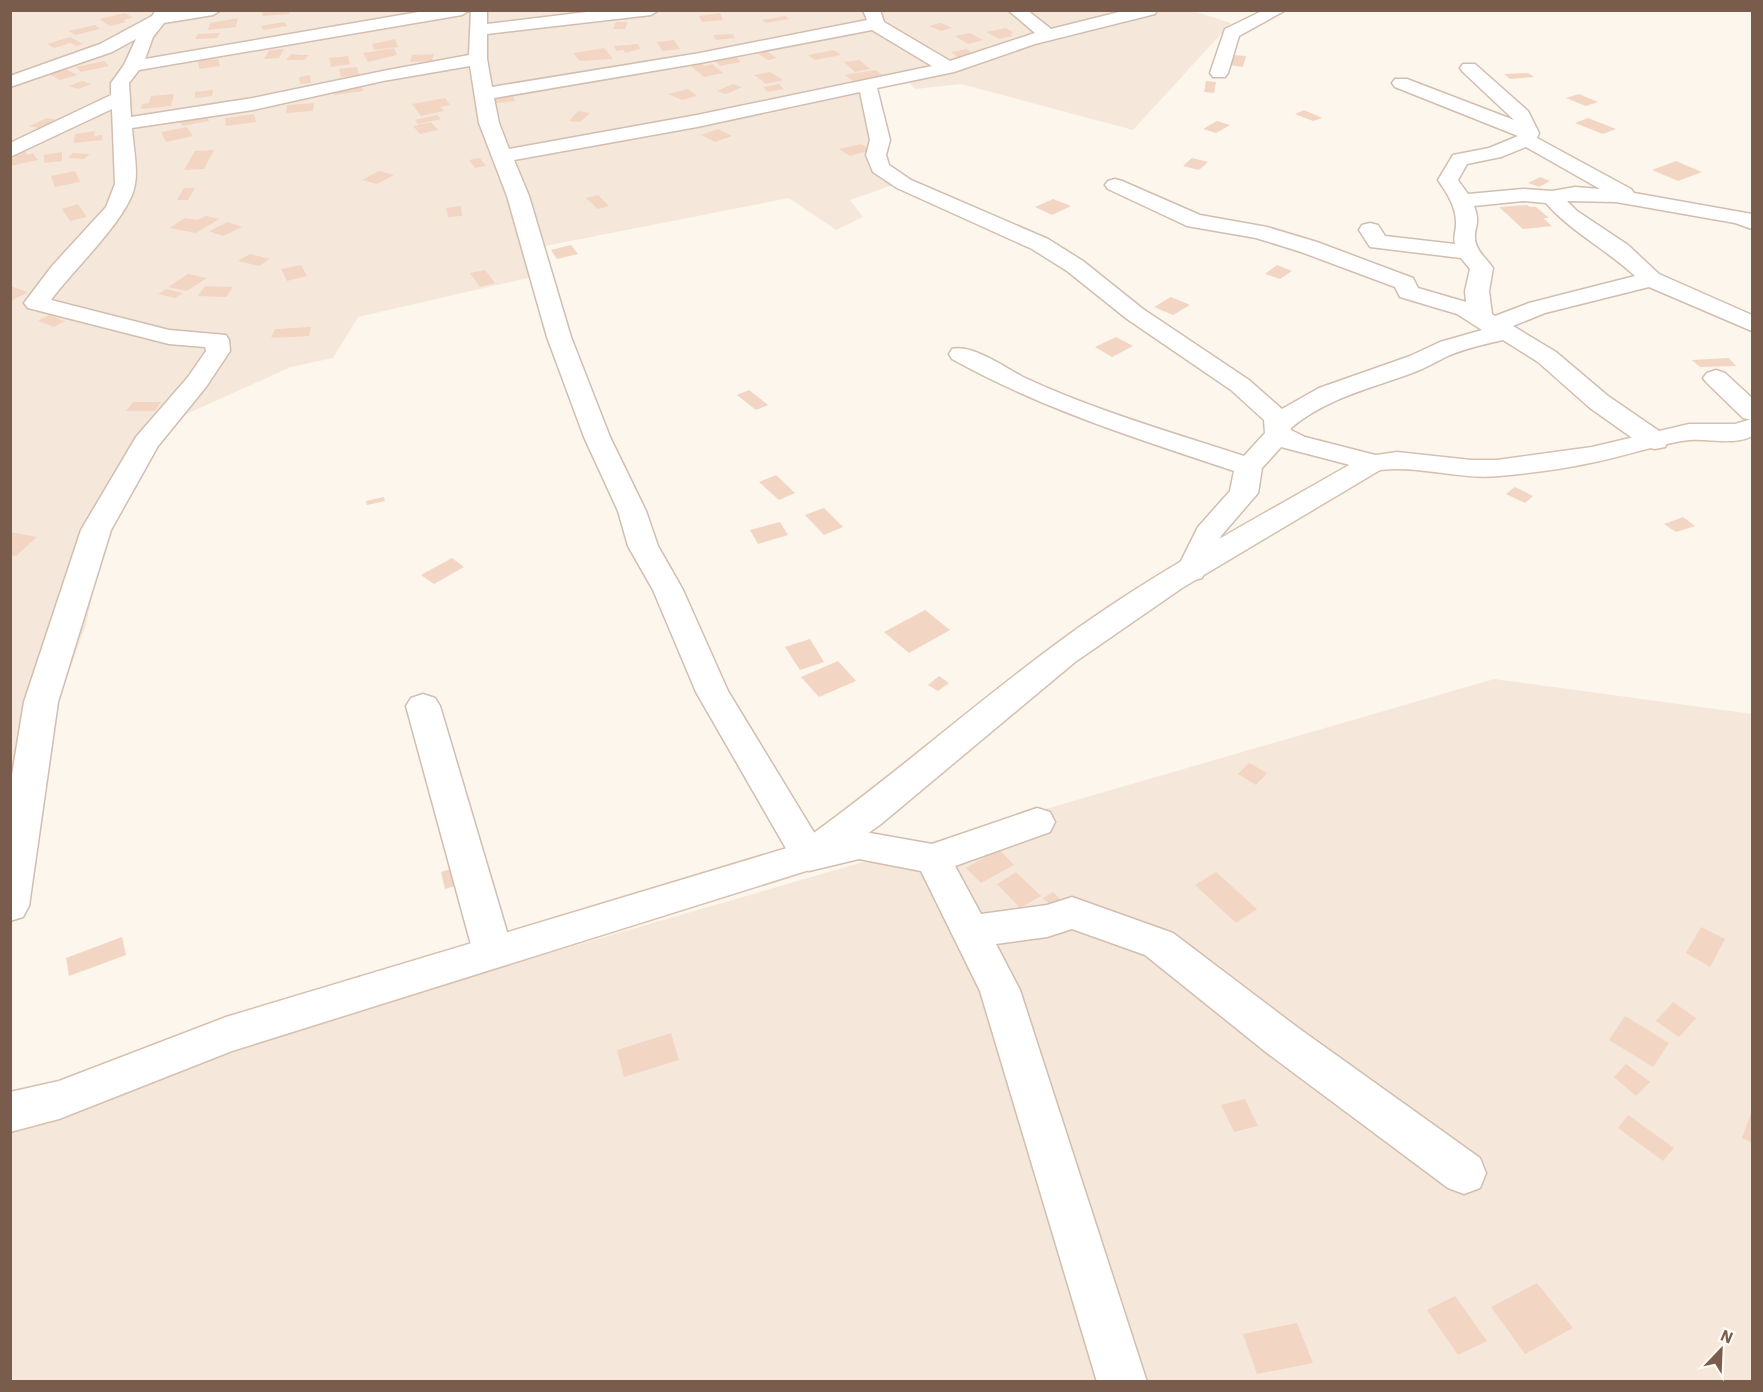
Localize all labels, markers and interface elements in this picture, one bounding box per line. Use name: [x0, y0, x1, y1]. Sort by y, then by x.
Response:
north arrow: [1691, 1320, 1751, 1380]
text: N: [1718, 1325, 1736, 1348]

